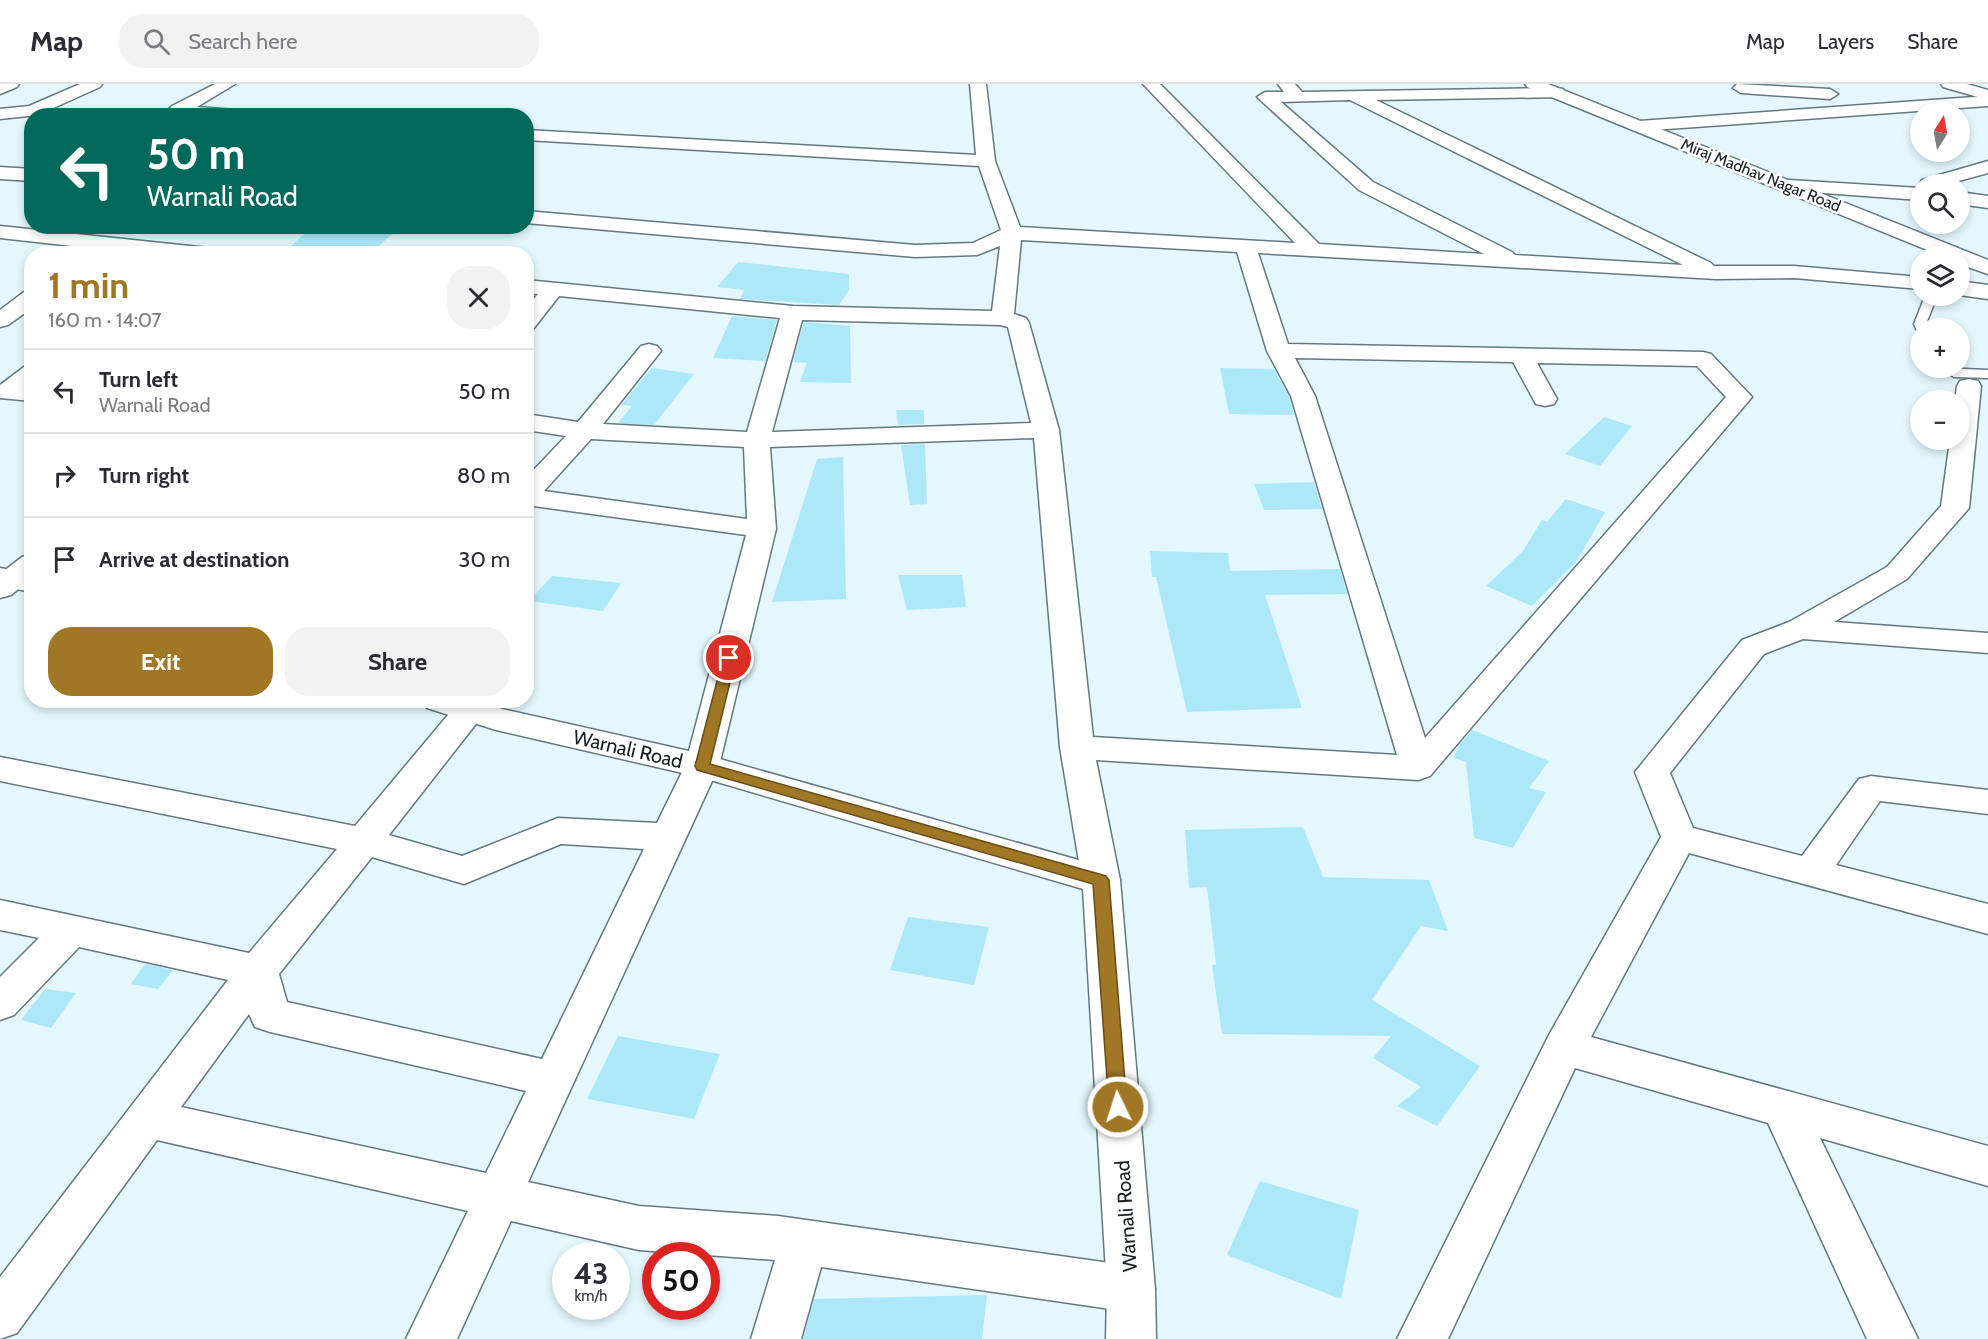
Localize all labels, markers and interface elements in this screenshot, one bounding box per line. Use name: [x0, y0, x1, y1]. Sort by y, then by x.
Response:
search box: [119, 14, 539, 68]
text: Map: [30, 24, 83, 58]
icon: search: [140, 25, 173, 58]
text: Search here: [188, 28, 297, 55]
text: Map: [1746, 29, 1785, 54]
text: Layers: [1818, 29, 1874, 54]
text: Share: [1907, 29, 1958, 54]
north arrow: [1910, 102, 1970, 162]
map controls: [1910, 102, 1970, 450]
text: 50 m: [147, 128, 245, 180]
icon: left: [48, 132, 126, 210]
street label: Miraj Madhav Nagar Road: [1678, 134, 1844, 216]
button: search: [1910, 174, 1970, 234]
text: Warnali Road: [147, 180, 298, 213]
button: layers: [1910, 246, 1970, 306]
text: 1 min: [48, 263, 129, 307]
button: close: [447, 266, 510, 329]
text: 160 m · 14:07: [48, 308, 162, 332]
button: +: [1910, 318, 1970, 378]
text: Turn left: [99, 366, 178, 393]
icon: left: [48, 375, 81, 408]
text: 50 m: [458, 378, 510, 405]
button: −: [1910, 390, 1970, 450]
text: Warnali Road: [99, 393, 211, 417]
icon: right: [48, 459, 81, 492]
text: Turn right: [99, 462, 189, 489]
text: 80 m: [457, 462, 510, 489]
icon: arrive: [48, 543, 81, 576]
text: Arrive at destination: [99, 546, 289, 573]
text: 30 m: [458, 546, 510, 573]
button: Exit: [48, 627, 273, 696]
button: Share: [285, 627, 510, 696]
pin: [703, 632, 754, 683]
icon: arrive: [712, 641, 745, 674]
street label: Warnali Road: [571, 725, 685, 773]
position arrow: [1086, 1075, 1150, 1139]
street label: Warnali Road: [1110, 1159, 1142, 1273]
speed limit sign: 50: [642, 1242, 720, 1320]
text: 43: [574, 1255, 608, 1292]
text: km/h: [575, 1287, 607, 1305]

